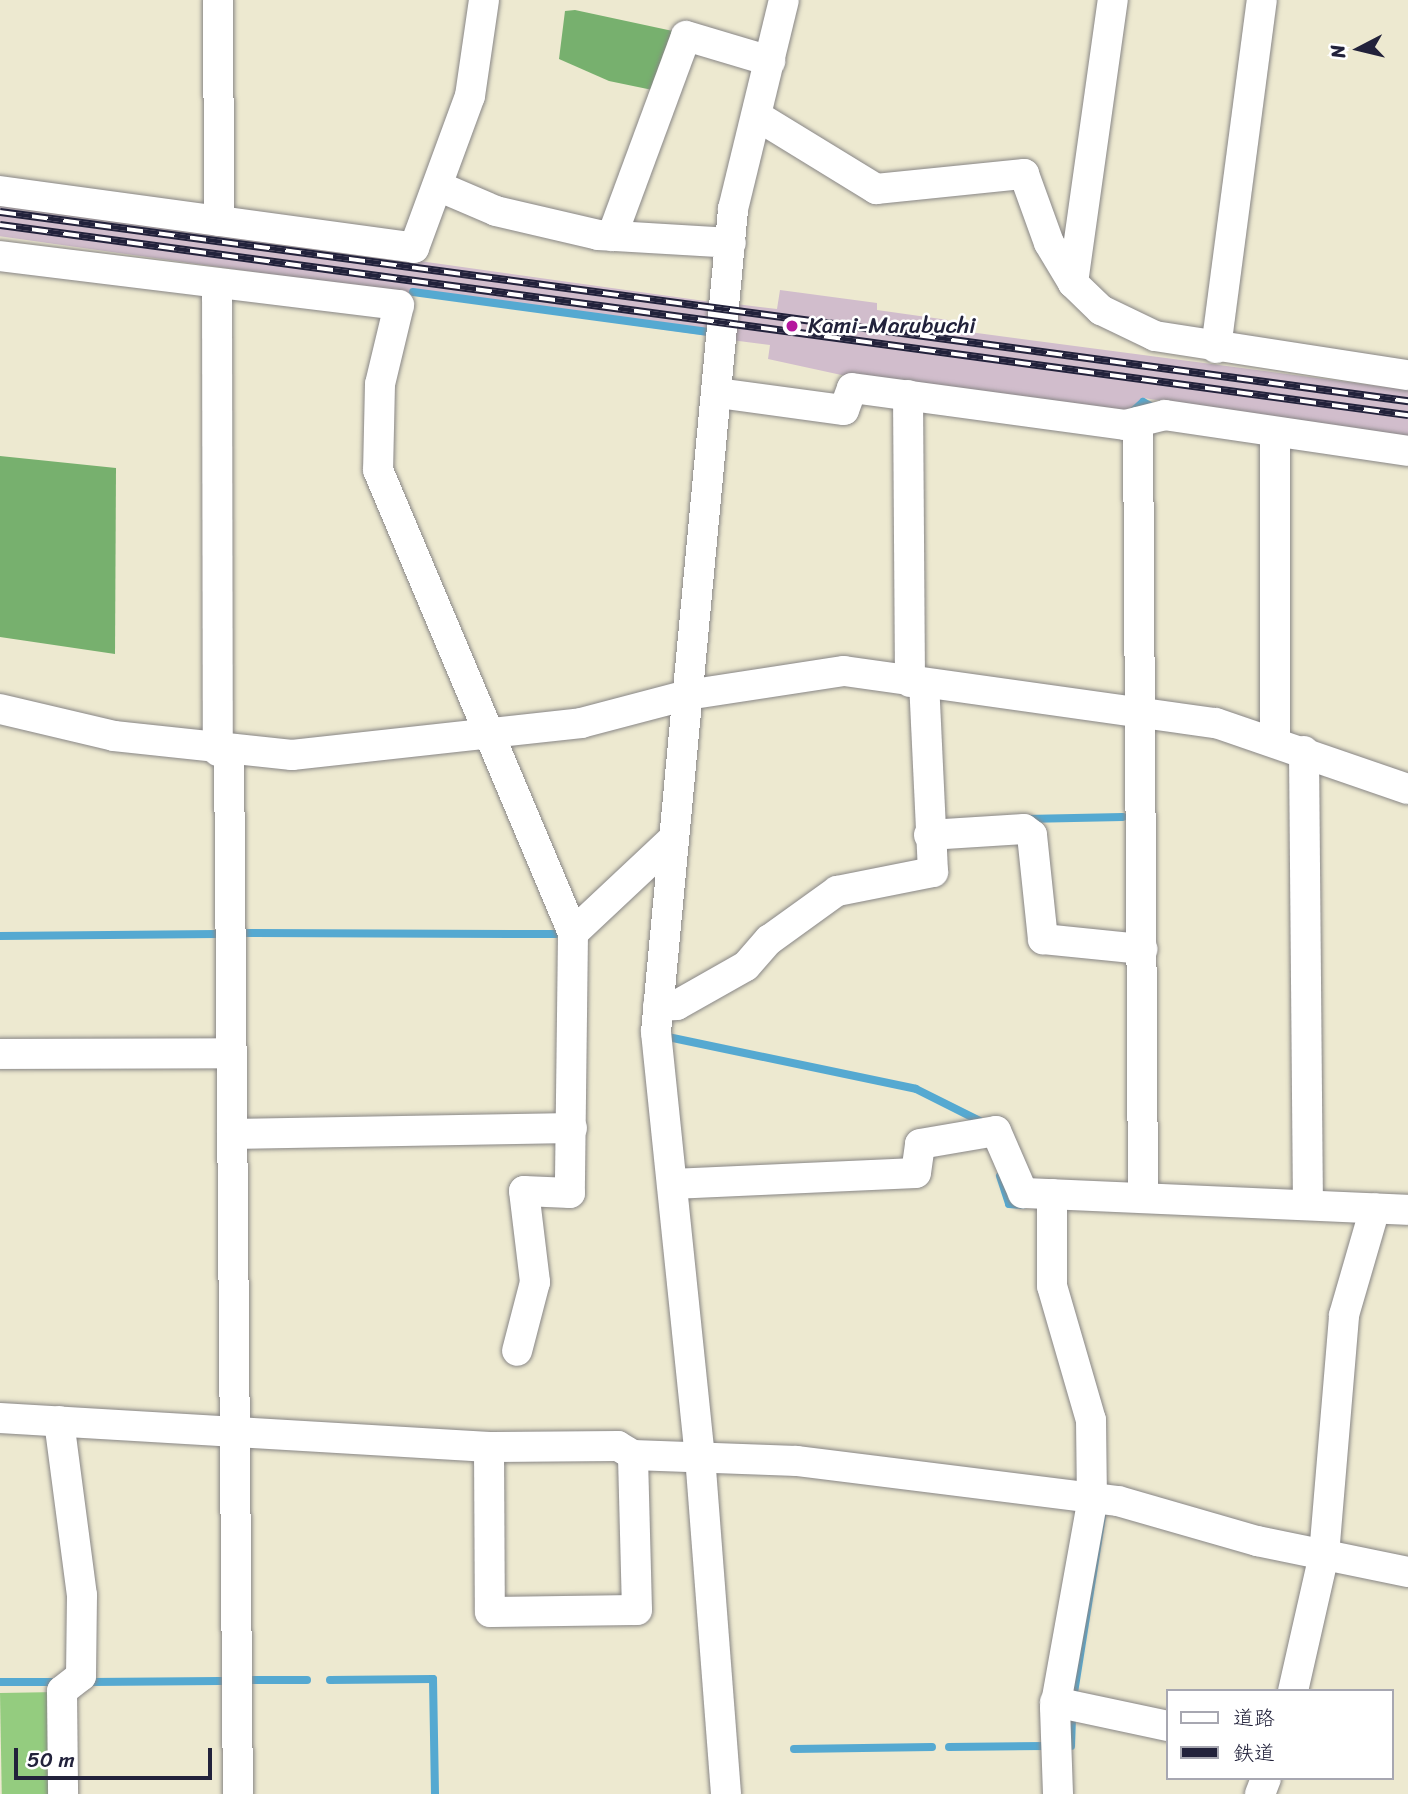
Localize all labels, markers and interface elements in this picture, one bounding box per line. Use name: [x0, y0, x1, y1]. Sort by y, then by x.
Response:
north arrow: [1324, 14, 1394, 84]
text: N: [1320, 43, 1355, 60]
place label: Kami-Marubuchi: [808, 312, 976, 340]
marker: Kami-Marubuchi: [782, 316, 802, 336]
legend: [1166, 1689, 1394, 1780]
text: 道路: [1233, 1699, 1275, 1737]
scale bar: [18, 1734, 215, 1778]
text: 鉄道: [1233, 1734, 1275, 1772]
text: 50 m: [27, 1741, 75, 1779]

